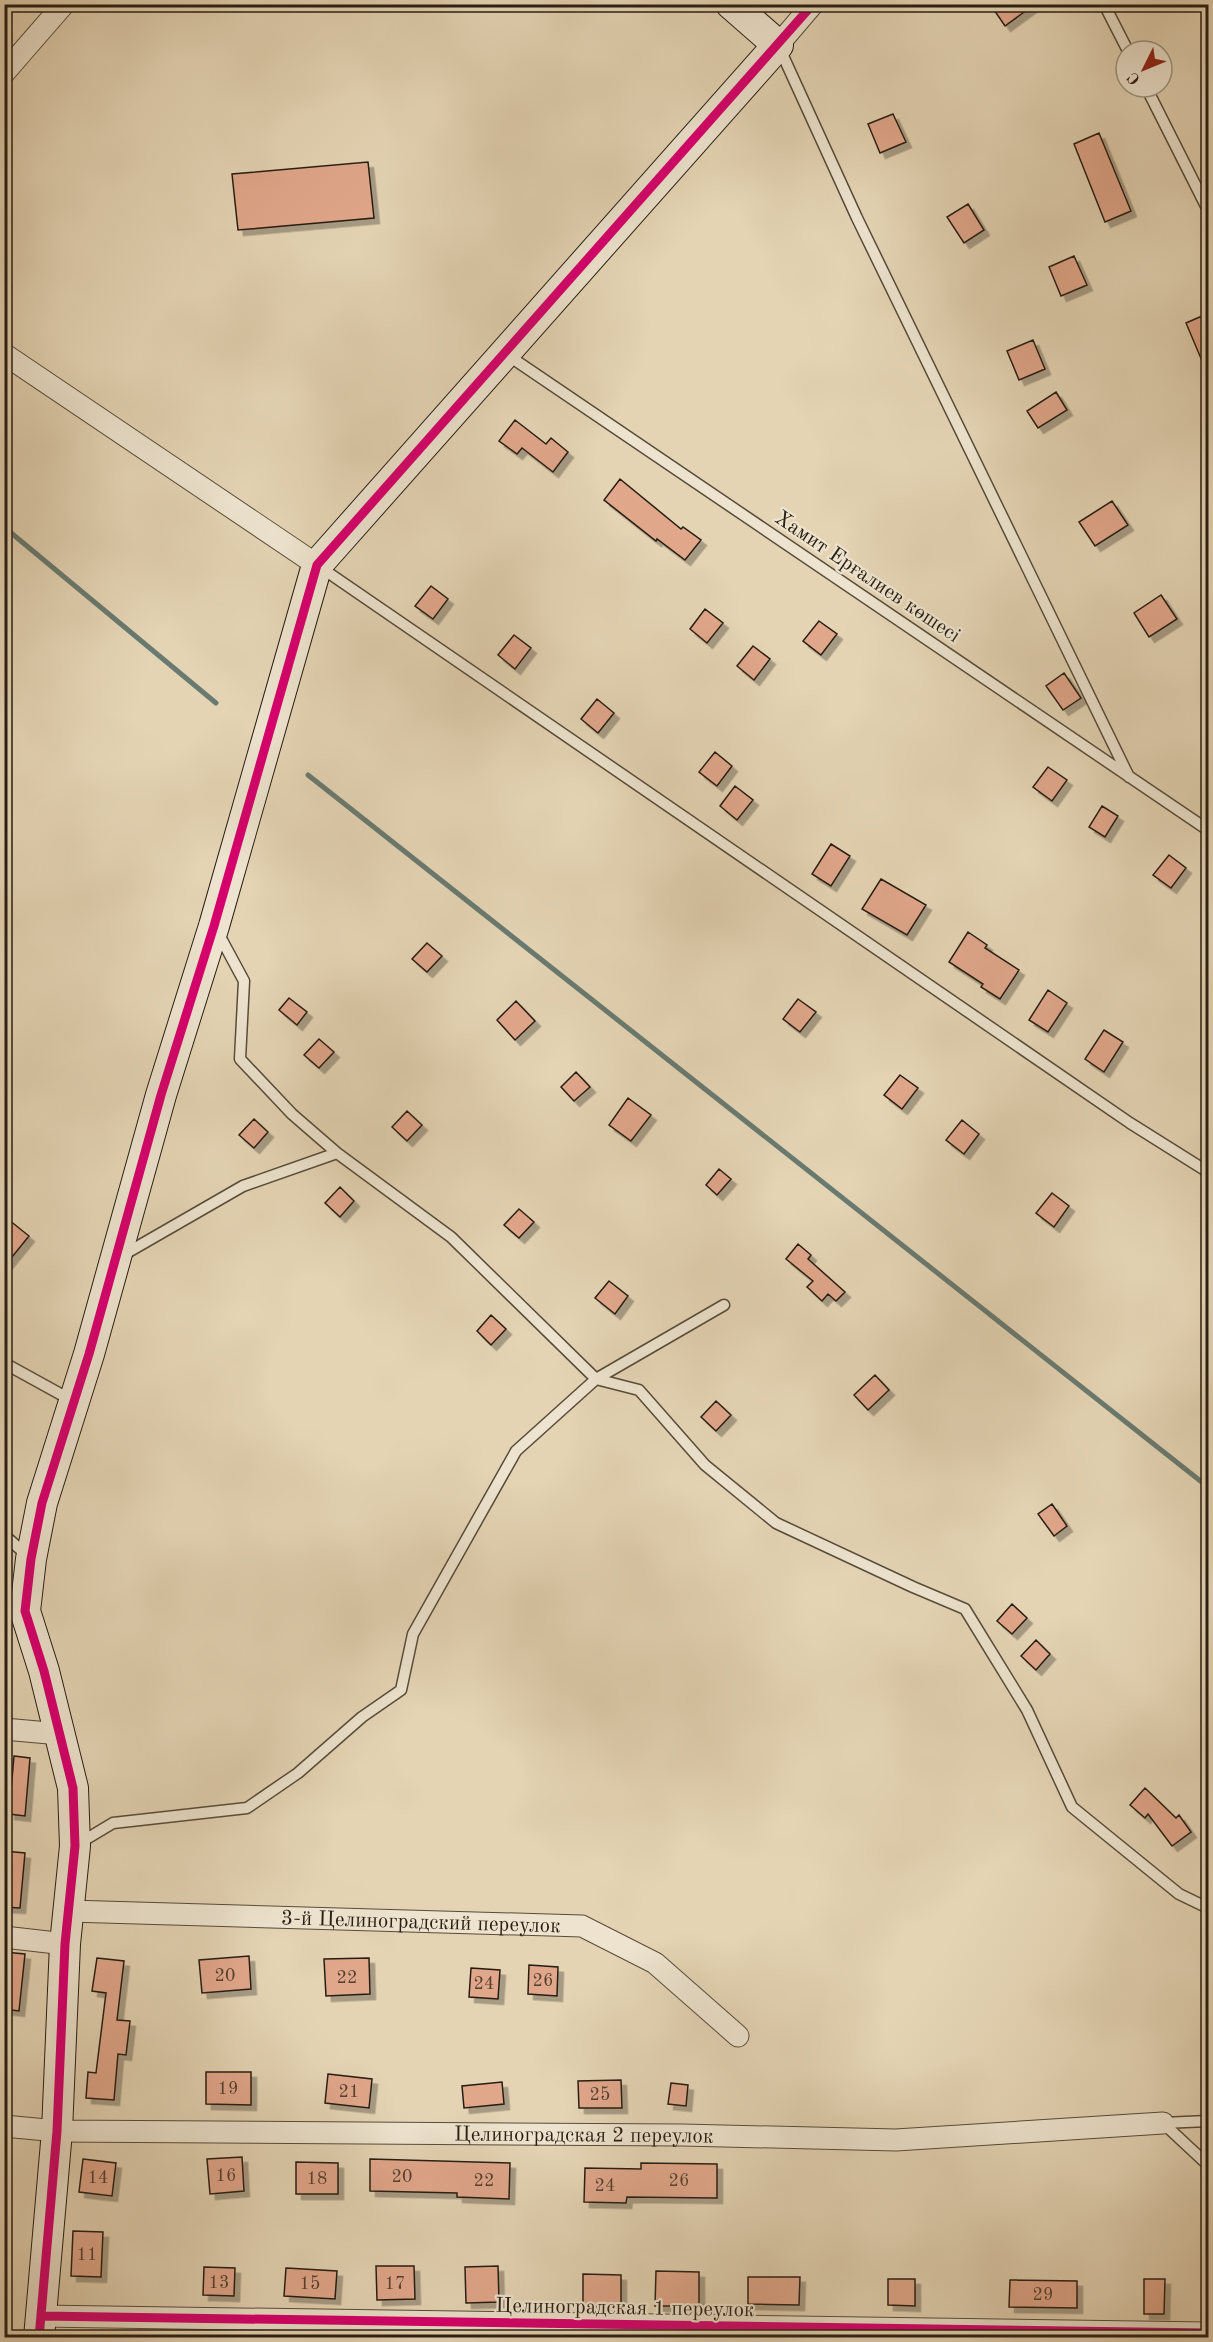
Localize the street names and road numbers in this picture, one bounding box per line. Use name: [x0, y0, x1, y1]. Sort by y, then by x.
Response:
street label: Хамит Ерғалиев көшесі: [771, 507, 964, 647]
street label: 3-й Целиноградский переулок: [281, 1908, 561, 1937]
street label: Целиноградская 2 переулок: [454, 2125, 714, 2148]
street label: Целиноградская 1 переулок: [495, 2296, 755, 2321]

